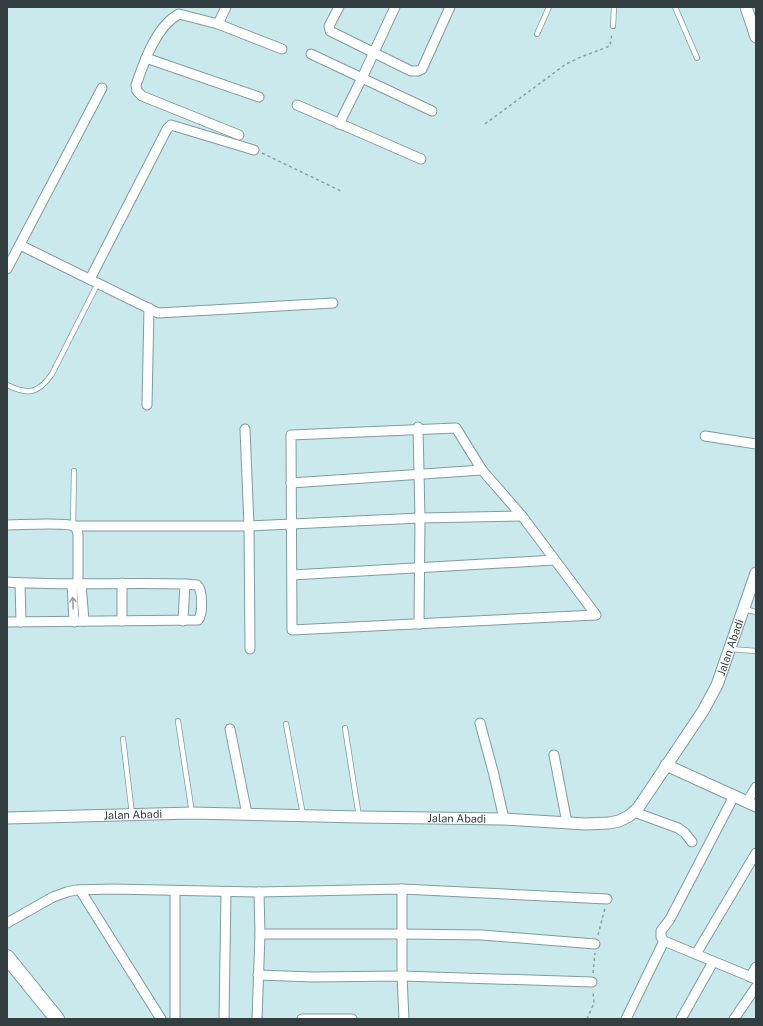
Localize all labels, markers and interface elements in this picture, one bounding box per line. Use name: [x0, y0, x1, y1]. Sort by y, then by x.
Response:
one-way arrow: [69, 597, 77, 610]
street label: Jalan Abadi: [715, 618, 745, 677]
street label: Jalan Abadi: [104, 808, 162, 821]
street label: Jalan Abadi: [428, 812, 486, 825]

